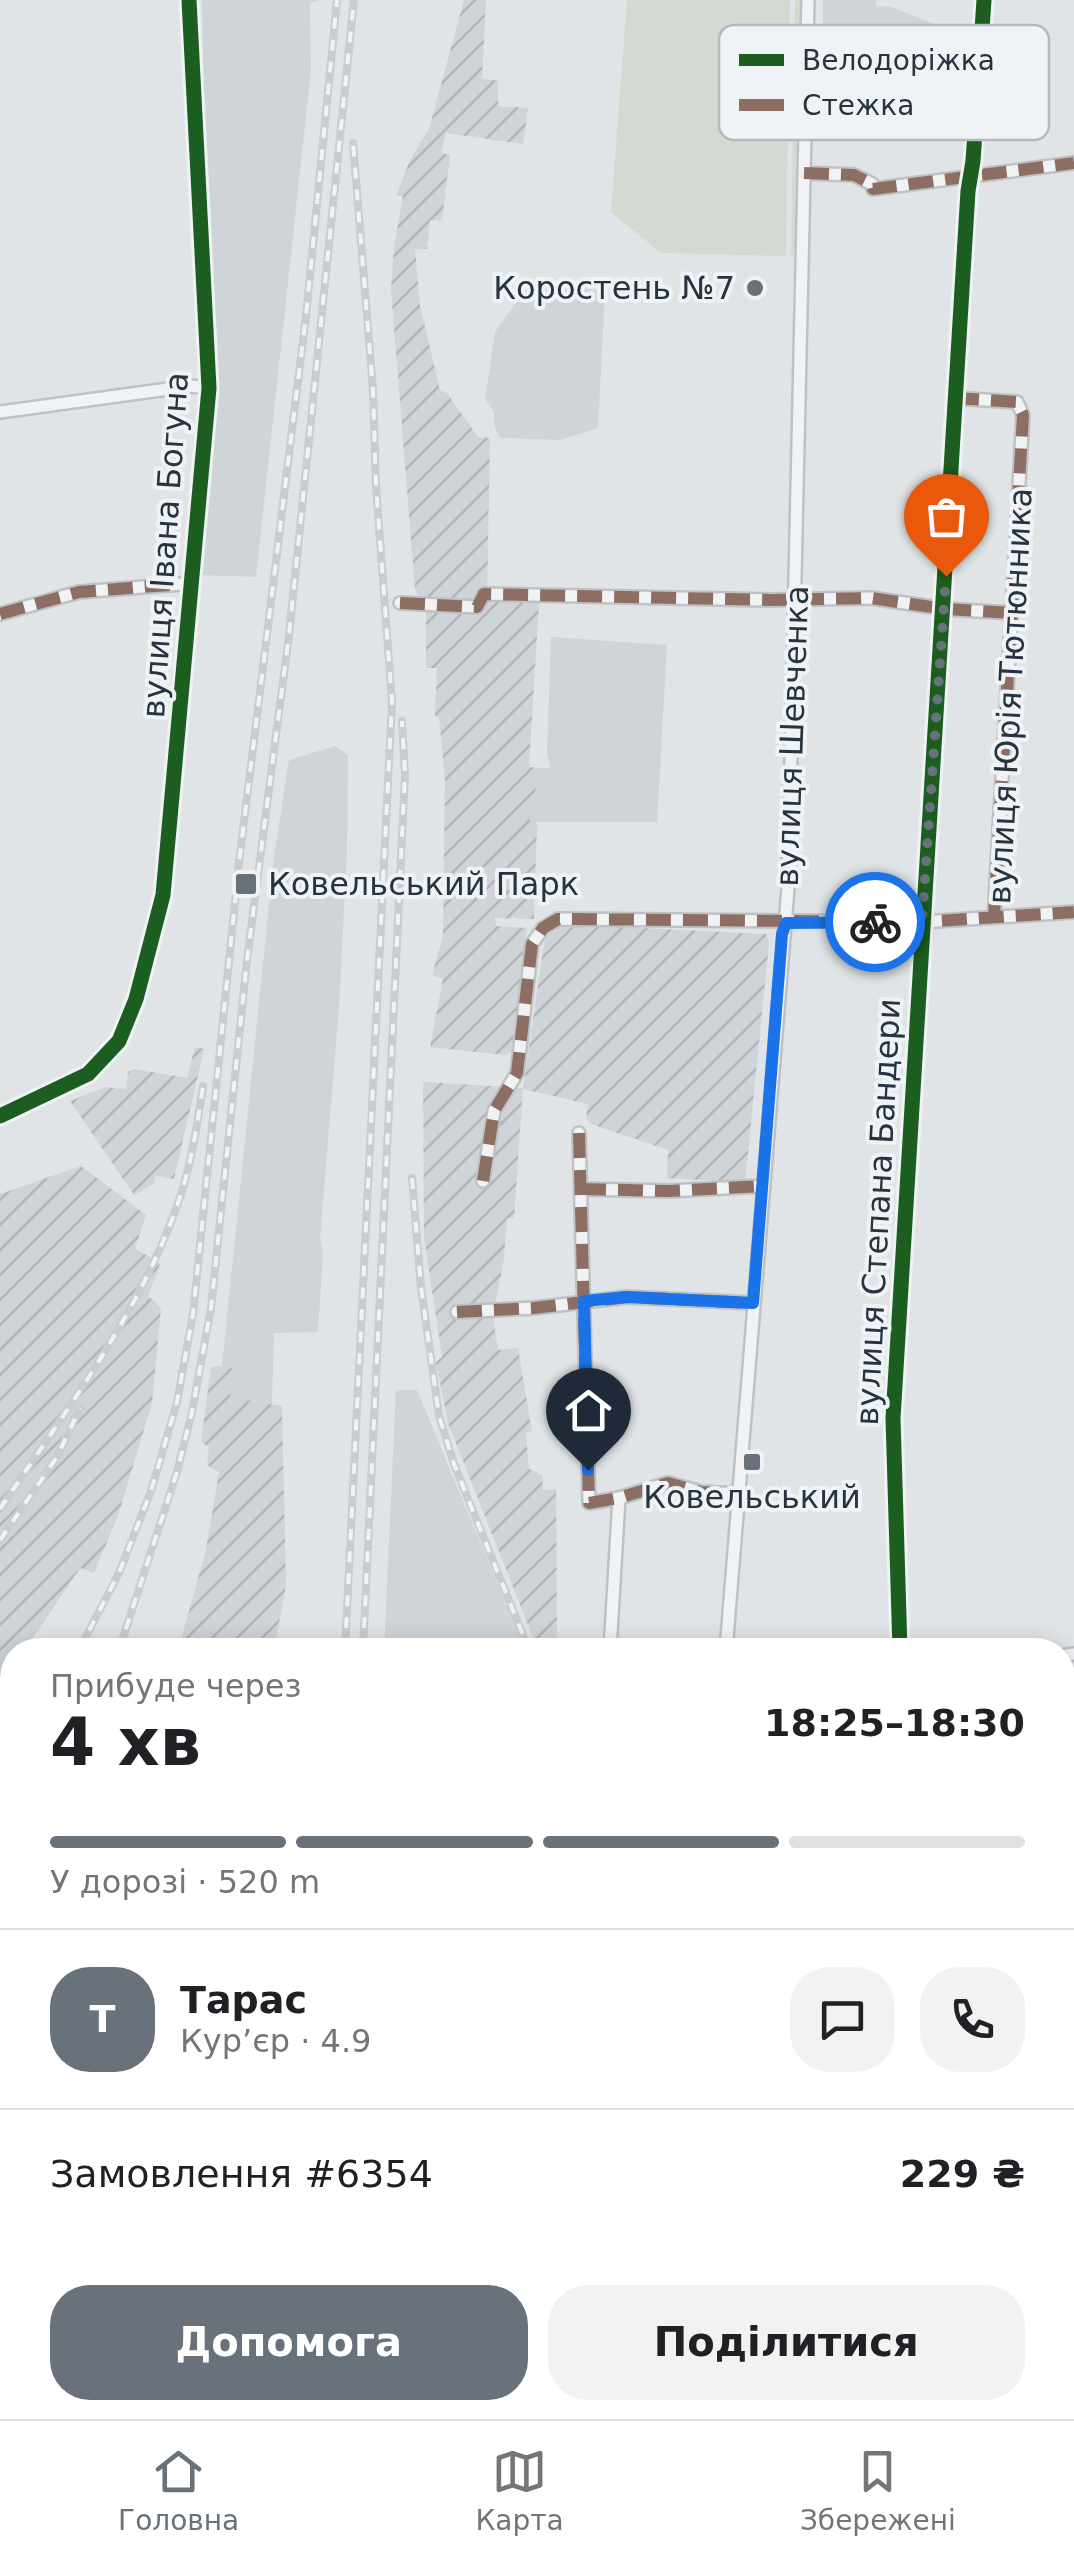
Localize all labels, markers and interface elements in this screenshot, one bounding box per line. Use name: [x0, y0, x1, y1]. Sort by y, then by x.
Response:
legend: [719, 25, 1049, 140]
text: Велодоріжка: [802, 44, 995, 77]
text: Стежка: [802, 89, 914, 122]
place label: Коростень №7: [493, 269, 735, 307]
marker: Коростень №7: [744, 277, 766, 299]
street label: вулиця Івана Богуна: [134, 371, 196, 719]
pin: [904, 474, 989, 577]
street label: вулиця Юрія Тютюнника: [980, 487, 1040, 905]
icon: bag: [919, 489, 974, 544]
street label: вулиця Шевченка: [768, 585, 816, 887]
place label: Ковельський Парк: [268, 865, 579, 903]
marker: Ковельський Парк: [233, 871, 259, 897]
courier: [825, 872, 925, 972]
icon: bike: [848, 895, 903, 950]
street label: вулиця Степана Бандери: [848, 998, 908, 1426]
pin: [546, 1368, 631, 1471]
icon: home: [561, 1383, 616, 1438]
marker: Ковельський: [741, 1451, 763, 1473]
place label: Ковельський: [643, 1478, 861, 1516]
text: Прибуде через: [50, 1667, 301, 1705]
text: 18:25–18:30: [764, 1701, 1025, 1745]
text: 4 хв: [50, 1705, 201, 1780]
text: У дорозі · 520 m: [50, 1863, 320, 1901]
button: chat: [790, 1967, 895, 2072]
button: phone: [920, 1967, 1025, 2072]
text: Тарас: [180, 1978, 307, 2022]
text: Т: [90, 1997, 115, 2041]
text: Кур’єр · 4.9: [180, 2022, 371, 2060]
text: Замовлення #6354: [50, 2152, 433, 2196]
text: 229 ₴: [900, 2152, 1025, 2196]
button: Допомога: [50, 2285, 528, 2400]
button: Поділитися: [548, 2285, 1025, 2400]
tab: Головна: [118, 2444, 239, 2537]
tab: Карта: [475, 2444, 564, 2537]
tab: Збережені: [800, 2444, 956, 2537]

